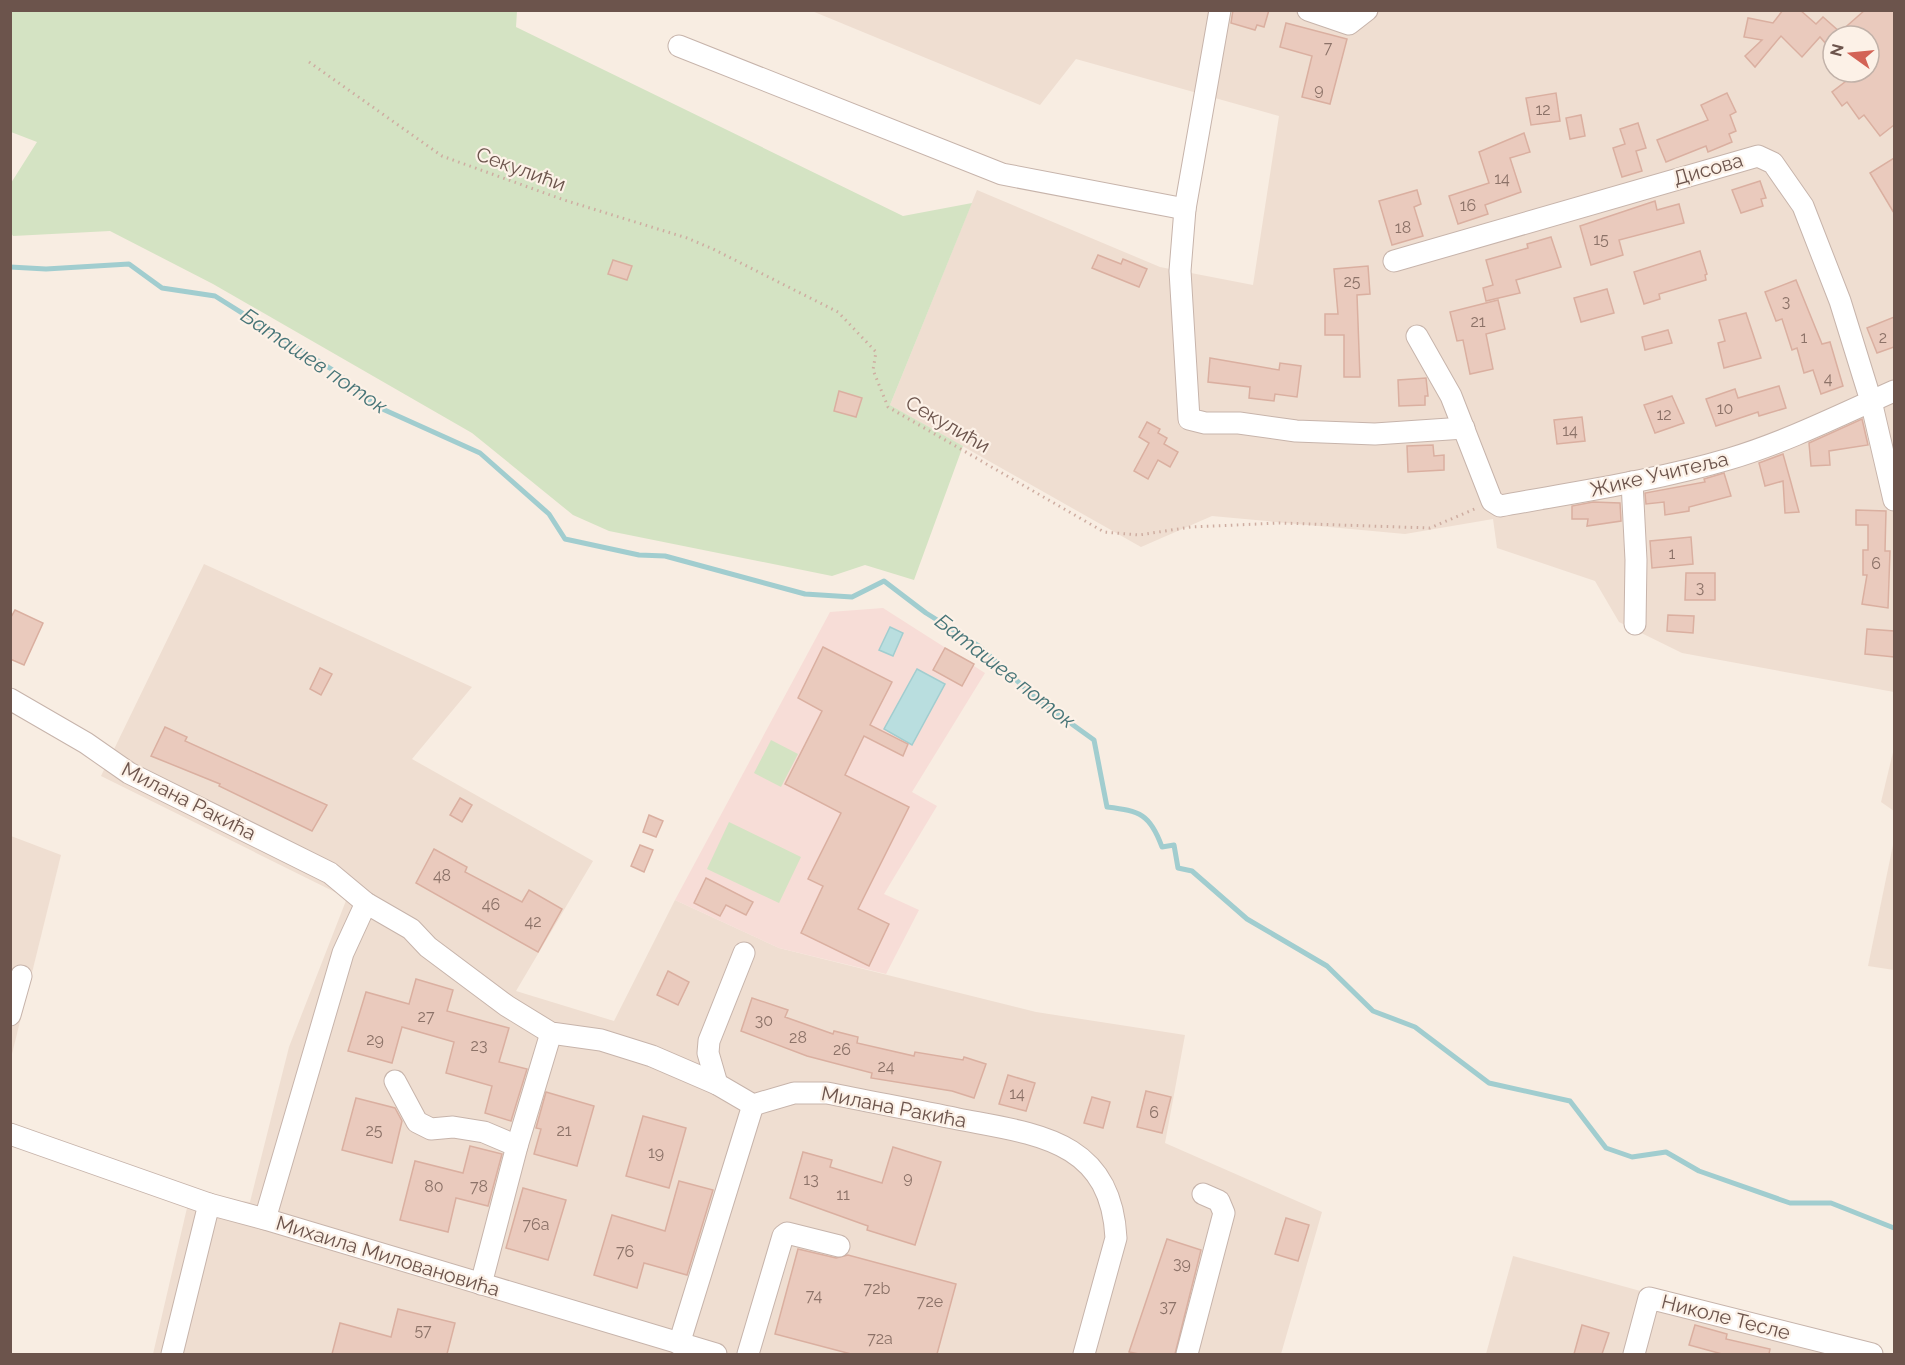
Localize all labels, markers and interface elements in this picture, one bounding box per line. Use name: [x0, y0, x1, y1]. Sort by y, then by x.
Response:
north arrow: [1821, 24, 1881, 84]
house number: 7: [1324, 38, 1333, 57]
text: N: [1826, 42, 1848, 59]
house number: 9: [1314, 80, 1324, 99]
house number: 12: [1535, 100, 1551, 119]
street label: Секулићи: [473, 142, 569, 196]
street label: Дисова: [1670, 148, 1746, 190]
house number: 14: [1494, 169, 1510, 188]
house number: 16: [1460, 196, 1476, 215]
house number: 18: [1395, 218, 1411, 237]
house number: 15: [1593, 230, 1609, 249]
house number: 25: [1343, 272, 1361, 291]
house number: 3: [1782, 292, 1790, 311]
water label: Баташев поток: [237, 303, 393, 419]
house number: 21: [1470, 312, 1486, 331]
house number: 1: [1801, 328, 1808, 347]
house number: 2: [1879, 328, 1887, 347]
house number: 4: [1824, 369, 1833, 388]
street label: Секулићи: [901, 390, 995, 458]
house number: 10: [1717, 399, 1733, 418]
house number: 12: [1656, 405, 1672, 424]
house number: 14: [1562, 421, 1578, 440]
street label: Жике Учитеља: [1588, 446, 1730, 502]
house number: 1: [1669, 544, 1676, 563]
house number: 6: [1871, 554, 1881, 573]
house number: 3: [1696, 578, 1704, 597]
water label: Баташев поток: [930, 608, 1081, 733]
street label: Милана Ракића: [118, 757, 260, 845]
house number: 48: [433, 866, 451, 885]
house number: 46: [482, 895, 500, 914]
house number: 42: [524, 912, 542, 931]
house number: 27: [418, 1007, 435, 1026]
house number: 30: [755, 1011, 773, 1030]
house number: 28: [789, 1028, 807, 1047]
house number: 29: [366, 1030, 384, 1049]
house number: 23: [471, 1036, 487, 1055]
house number: 26: [833, 1040, 851, 1059]
house number: 24: [877, 1057, 895, 1076]
street label: Милана Ракића: [819, 1081, 969, 1133]
house number: 14: [1009, 1084, 1025, 1103]
house number: 6: [1149, 1103, 1159, 1122]
house number: 25: [365, 1121, 383, 1140]
house number: 21: [556, 1121, 572, 1140]
house number: 19: [648, 1143, 664, 1162]
house number: 9: [903, 1168, 913, 1187]
house number: 13: [803, 1170, 819, 1189]
house number: 80: [424, 1177, 444, 1196]
house number: 78: [470, 1177, 488, 1196]
house number: 11: [836, 1185, 850, 1204]
street label: Михаила Миловановића: [273, 1211, 503, 1301]
house number: 76a: [523, 1215, 549, 1234]
house number: 76: [616, 1242, 634, 1261]
house number: 39: [1173, 1254, 1191, 1273]
house number: 72b: [864, 1279, 891, 1298]
house number: 74: [806, 1286, 822, 1305]
street label: Николе Тесле: [1659, 1289, 1793, 1345]
house number: 72e: [917, 1292, 943, 1311]
house number: 37: [1159, 1297, 1177, 1316]
house number: 57: [414, 1321, 432, 1340]
house number: 72a: [867, 1329, 893, 1348]

